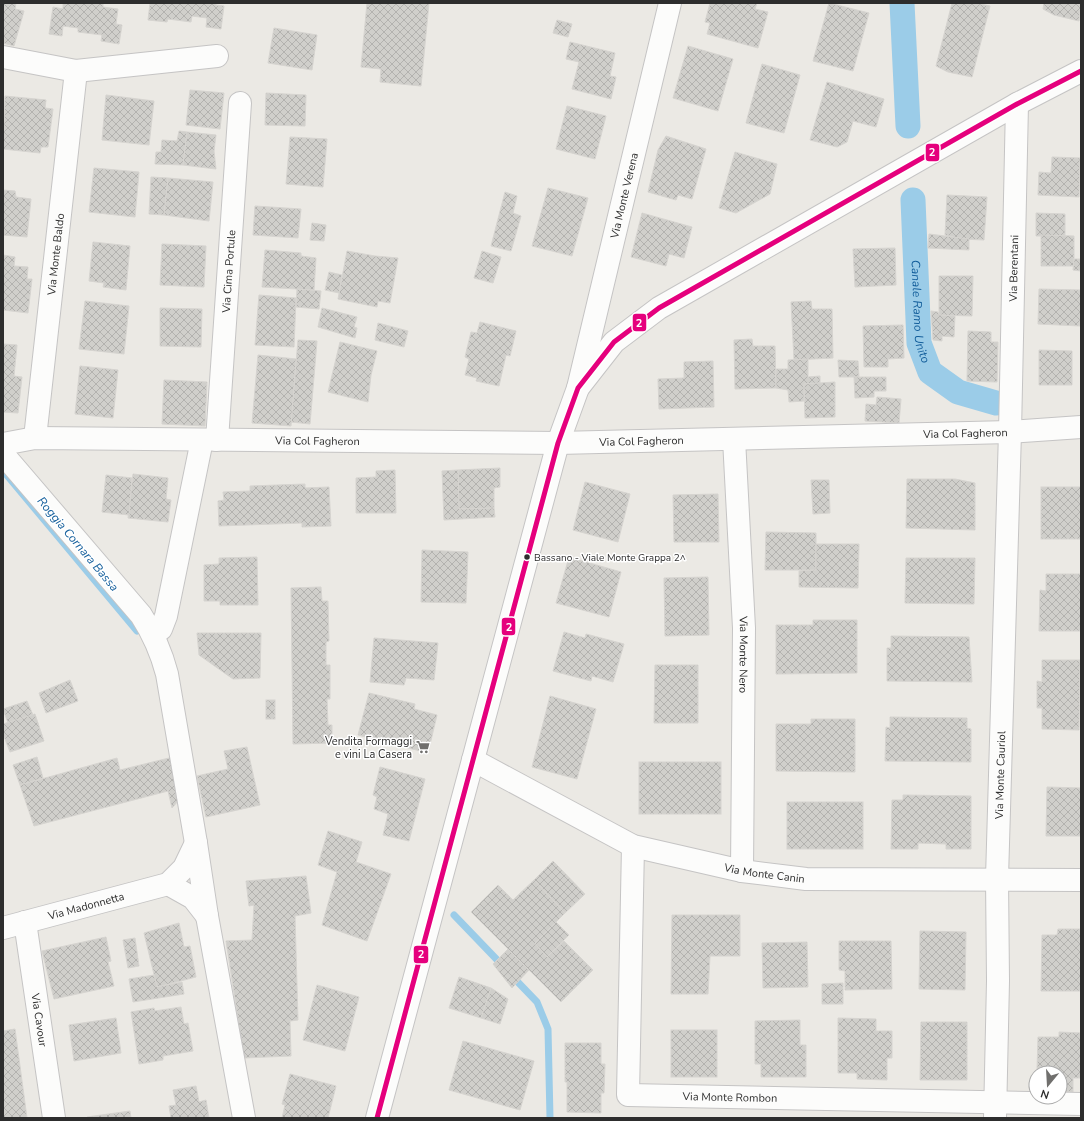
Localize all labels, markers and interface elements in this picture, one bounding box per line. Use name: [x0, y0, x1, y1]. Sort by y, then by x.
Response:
line badge: 2: [925, 143, 940, 162]
text: 2: [929, 145, 936, 160]
street label: Via Monte Verena: [607, 151, 642, 241]
street label: Via Monte Baldo: [44, 213, 68, 297]
street label: Via Cima Portule: [219, 229, 239, 314]
street label: Via Berentani: [1006, 235, 1022, 303]
water label: Canale Ramo Unito: [908, 260, 934, 366]
line badge: 2: [632, 313, 647, 332]
text: 2: [636, 316, 643, 331]
street label: Via Col Fagheron: [922, 425, 1008, 442]
street label: Via Col Fagheron: [274, 433, 360, 449]
street label: Via Col Fagheron: [598, 433, 684, 450]
water label: Roggia Cornara Bassa: [34, 493, 122, 595]
place label: Bassano - Viale Monte Grappa 2^: [534, 551, 686, 565]
marker: Bassano - Viale Monte Grappa 2^: [522, 552, 532, 562]
street label: Via Monte Nero: [735, 615, 751, 693]
line badge: 2: [501, 617, 516, 636]
text: 2: [506, 620, 513, 635]
street label: Via Monte Cauriol: [992, 730, 1009, 820]
place label: Vendita Formaggi e vini La Casera: [324, 734, 412, 762]
supermarket icon: Vendita Formaggi e vini La Casera: [415, 739, 431, 755]
street label: Via Monte Canin: [722, 860, 806, 887]
street label: Via Madonnetta: [45, 889, 126, 924]
line badge: 2: [413, 945, 429, 964]
text: 2: [418, 947, 425, 962]
street label: Via Cavour: [28, 991, 50, 1048]
north arrow: [1028, 1065, 1068, 1105]
text: N: [1039, 1086, 1051, 1102]
street label: Via Monte Rombon: [681, 1089, 777, 1106]

